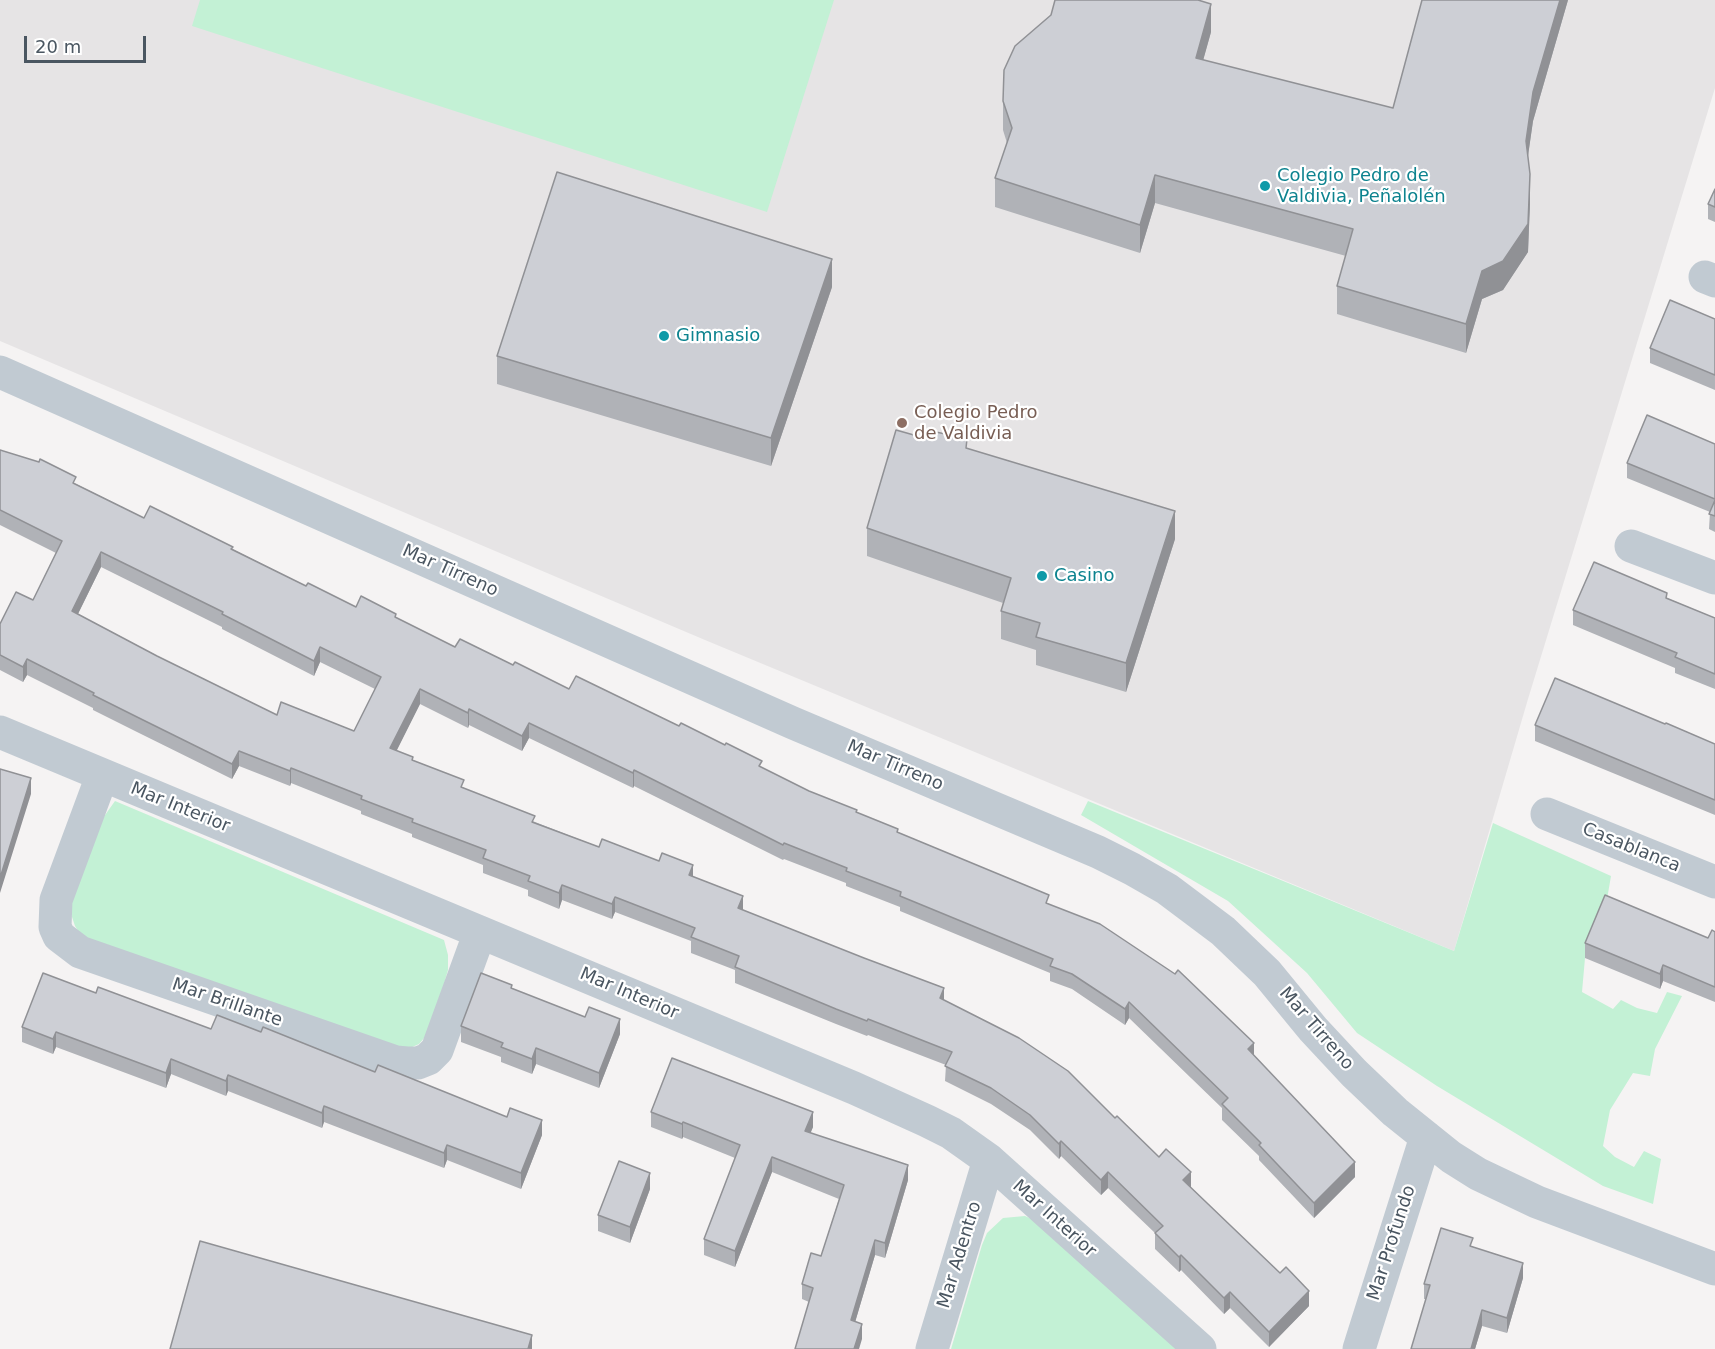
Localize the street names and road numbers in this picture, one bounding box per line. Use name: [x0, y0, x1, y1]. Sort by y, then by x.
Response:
street label: Mar Tirreno: [399, 540, 501, 602]
street label: Mar Tirreno: [844, 736, 946, 796]
street label: Mar Interior: [127, 778, 233, 838]
street label: Casablanca: [1579, 819, 1683, 877]
street label: Mar Interior: [576, 963, 682, 1025]
street label: Mar Brillante: [169, 974, 285, 1032]
street label: Mar Tirreno: [1274, 983, 1358, 1075]
street label: Mar Interior: [1008, 1176, 1100, 1262]
street label: Mar Profundo: [1363, 1183, 1421, 1303]
street label: Mar Adentro: [933, 1199, 987, 1311]

